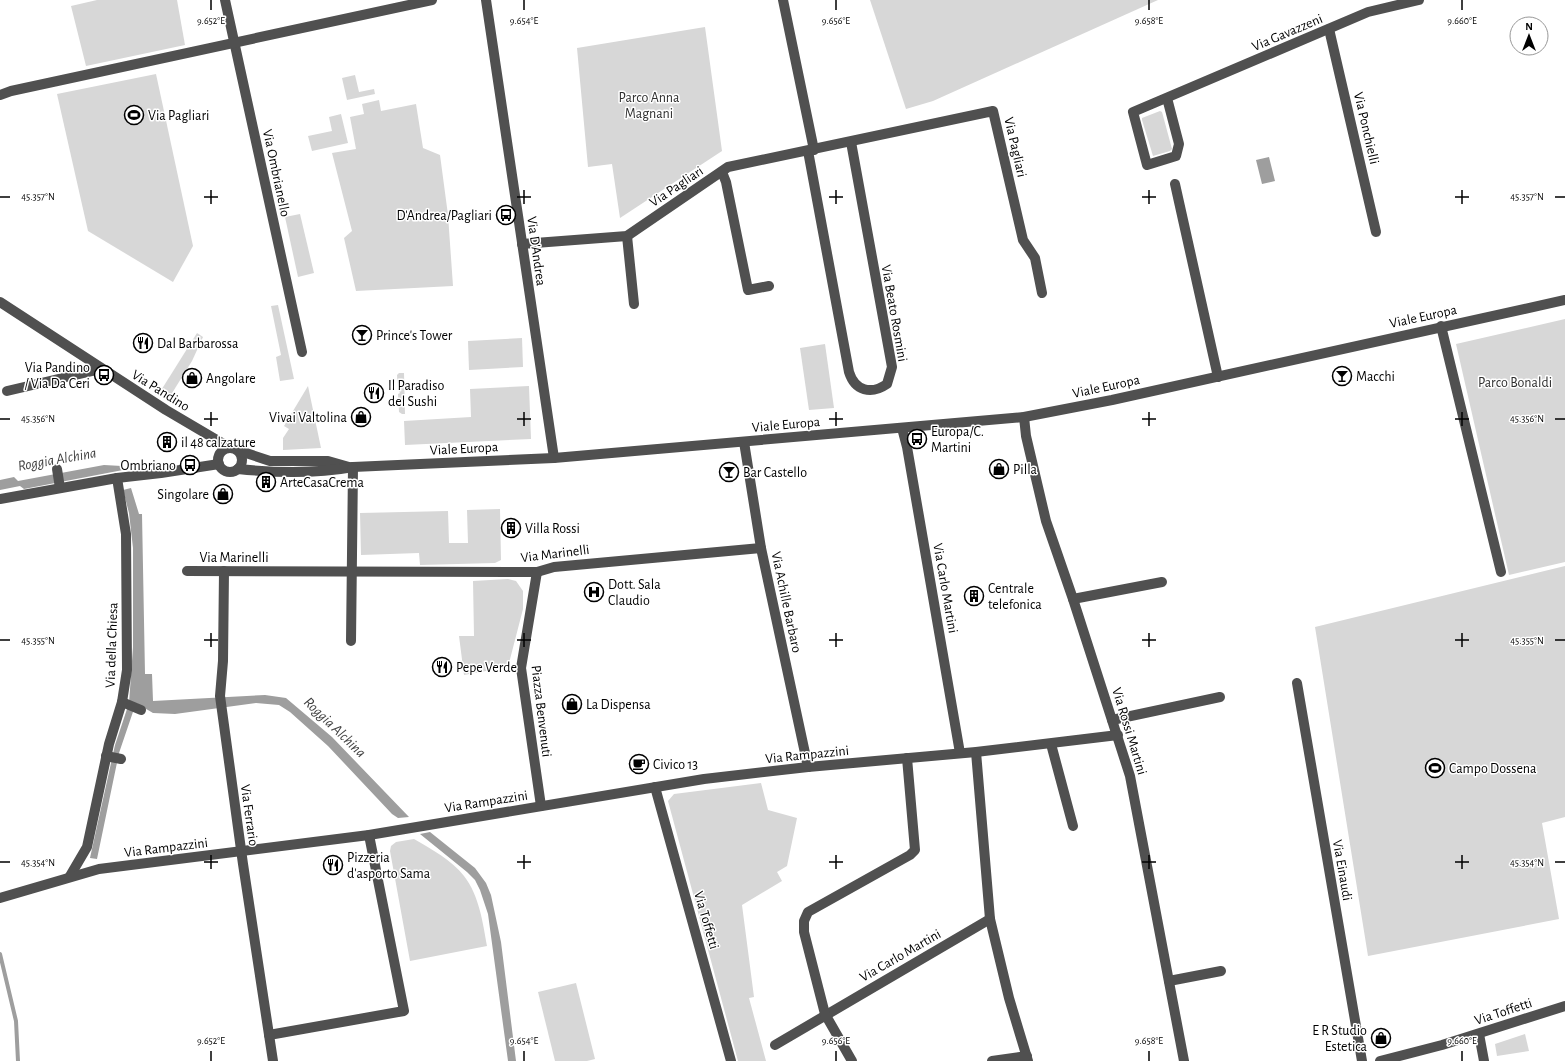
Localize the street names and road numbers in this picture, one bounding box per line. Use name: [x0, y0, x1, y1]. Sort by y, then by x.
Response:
street label: Via Gavazzeni: [1250, 12, 1325, 54]
street label: Via Ponchielli: [1351, 91, 1381, 166]
street label: Via Pagliari: [1001, 116, 1029, 179]
street label: Via Ombrianello: [260, 128, 292, 218]
street label: Via Pagliari: [647, 164, 706, 210]
street label: Via D'Andrea: [524, 215, 548, 287]
street label: Via Beato Rosmini: [879, 264, 909, 363]
street label: Viale Europa: [1388, 303, 1459, 331]
street label: Via Pandino: [129, 368, 192, 414]
street label: Viale Europa: [1071, 373, 1142, 401]
street label: Viale Europa: [751, 415, 821, 435]
street label: Viale Europa: [430, 440, 499, 458]
street label: Via Carlo Martini: [930, 542, 960, 634]
street label: Via Marinelli: [520, 543, 590, 565]
street label: Via Achille Barbaro: [768, 550, 804, 654]
street label: Via Marinelli: [199, 551, 269, 565]
street label: Via della Chiesa: [104, 602, 121, 688]
street label: Piazza Benvenuti: [528, 664, 554, 758]
street label: Via Rossi Martini: [1109, 686, 1149, 777]
street label: Via Rampazzini: [764, 744, 850, 766]
street label: Via Ferrario: [238, 783, 260, 847]
street label: Via Rampazzini: [443, 788, 529, 815]
street label: Via Rampazzini: [123, 836, 209, 860]
street label: Via Einaudi: [1330, 839, 1354, 902]
street label: Via Toffetti: [691, 890, 721, 951]
street label: Via Carlo Martini: [858, 927, 943, 985]
street label: Via Toffetti: [1473, 996, 1534, 1028]

